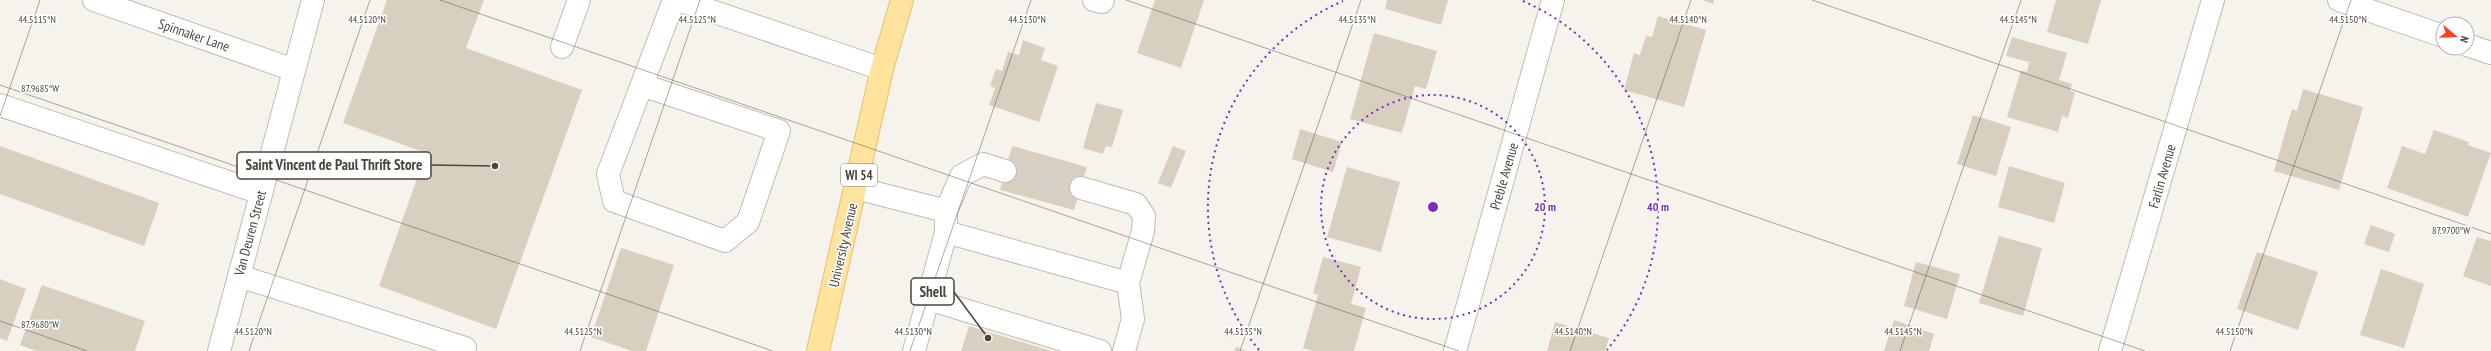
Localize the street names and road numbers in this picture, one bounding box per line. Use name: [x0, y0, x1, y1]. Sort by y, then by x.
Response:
street label: Spinnaker Lane: [156, 14, 232, 56]
street label: Preble Avenue: [1486, 140, 1522, 211]
street label: Farlin Avenue: [2144, 142, 2180, 210]
road number: WI 54: [841, 164, 877, 186]
street label: Van Deuren Street: [230, 188, 270, 279]
street label: University Avenue: [825, 201, 861, 289]

